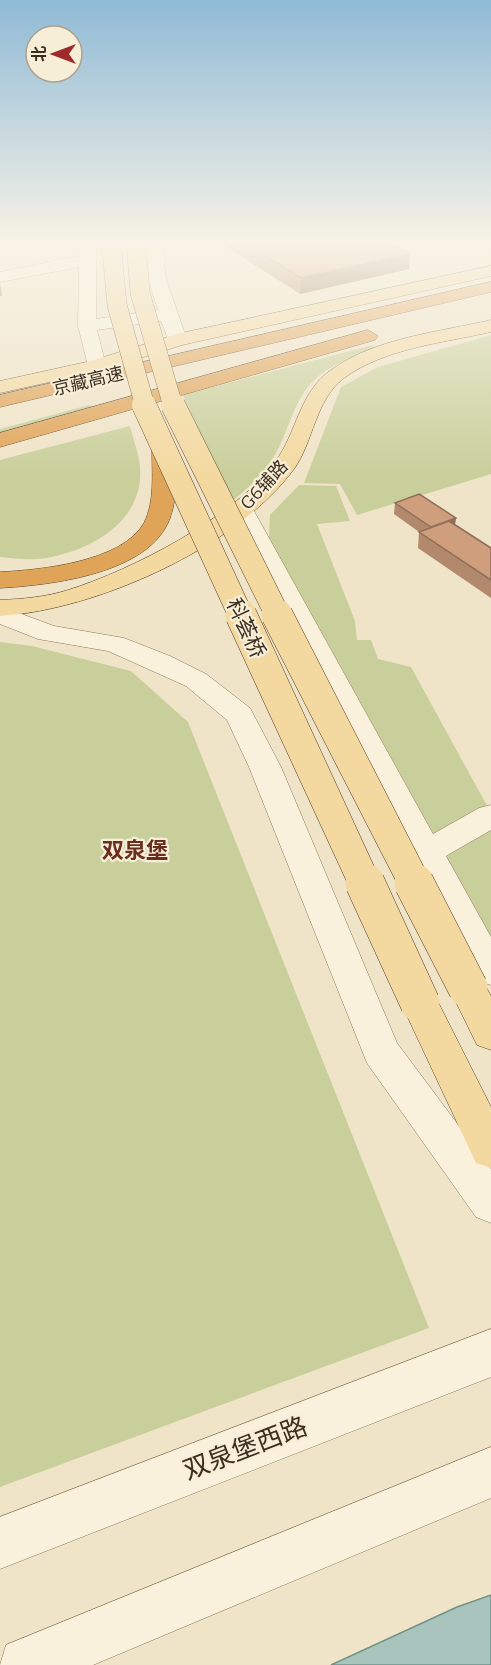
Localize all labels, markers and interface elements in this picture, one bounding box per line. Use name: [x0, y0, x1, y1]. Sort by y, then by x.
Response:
north arrow: [24, 24, 84, 84]
text: 北: [30, 46, 49, 62]
street label: 京藏高速: [50, 362, 126, 400]
street label: G6辅路: [236, 456, 292, 514]
street label: 科荟桥: [221, 594, 271, 662]
district label: 双泉堡: [102, 837, 168, 864]
street label: 双泉堡西路: [179, 1411, 311, 1486]

